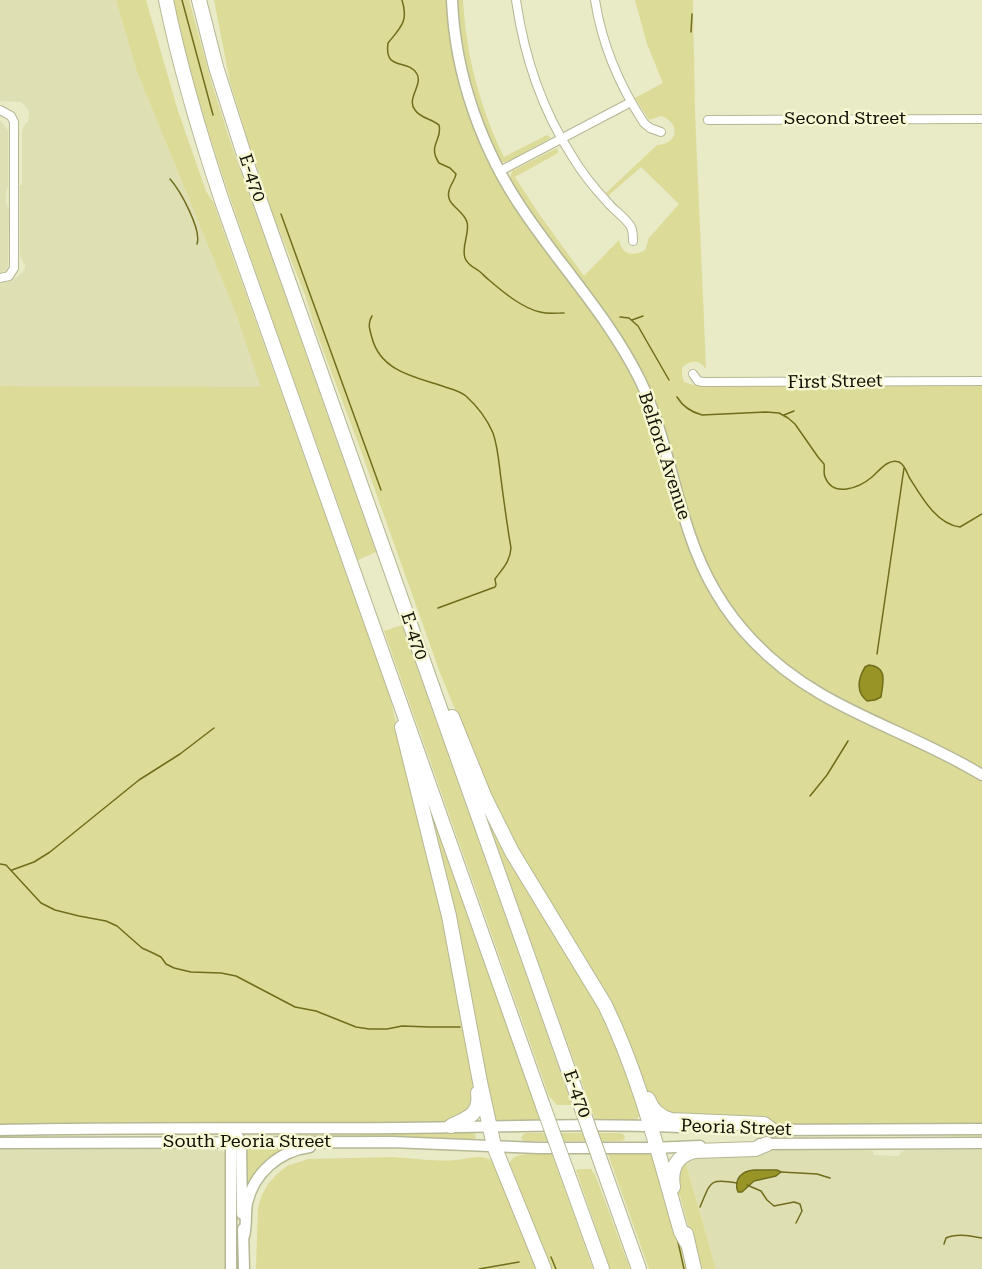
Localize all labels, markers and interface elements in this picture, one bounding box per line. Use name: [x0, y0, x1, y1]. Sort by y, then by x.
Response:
street label: Second Street: [784, 108, 906, 130]
street label: E-470: [234, 151, 270, 205]
street label: First Street: [787, 370, 883, 394]
street label: Belford Avenue: [633, 389, 695, 523]
street label: E-470: [396, 609, 432, 663]
street label: E-470: [558, 1067, 596, 1121]
street label: Peoria Street: [680, 1115, 792, 1141]
street label: South Peoria Street: [163, 1131, 331, 1153]

